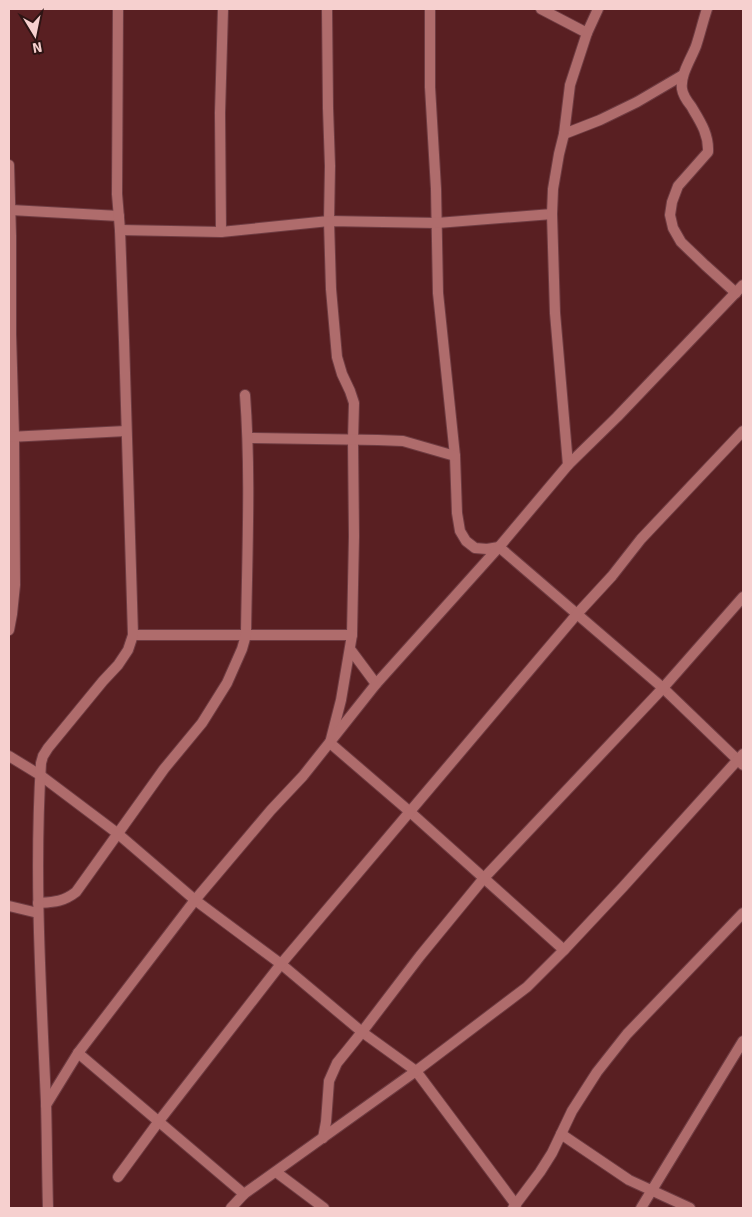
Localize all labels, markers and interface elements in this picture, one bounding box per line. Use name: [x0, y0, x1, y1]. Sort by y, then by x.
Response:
north arrow: [10, 10, 60, 60]
text: N: [31, 38, 43, 57]

